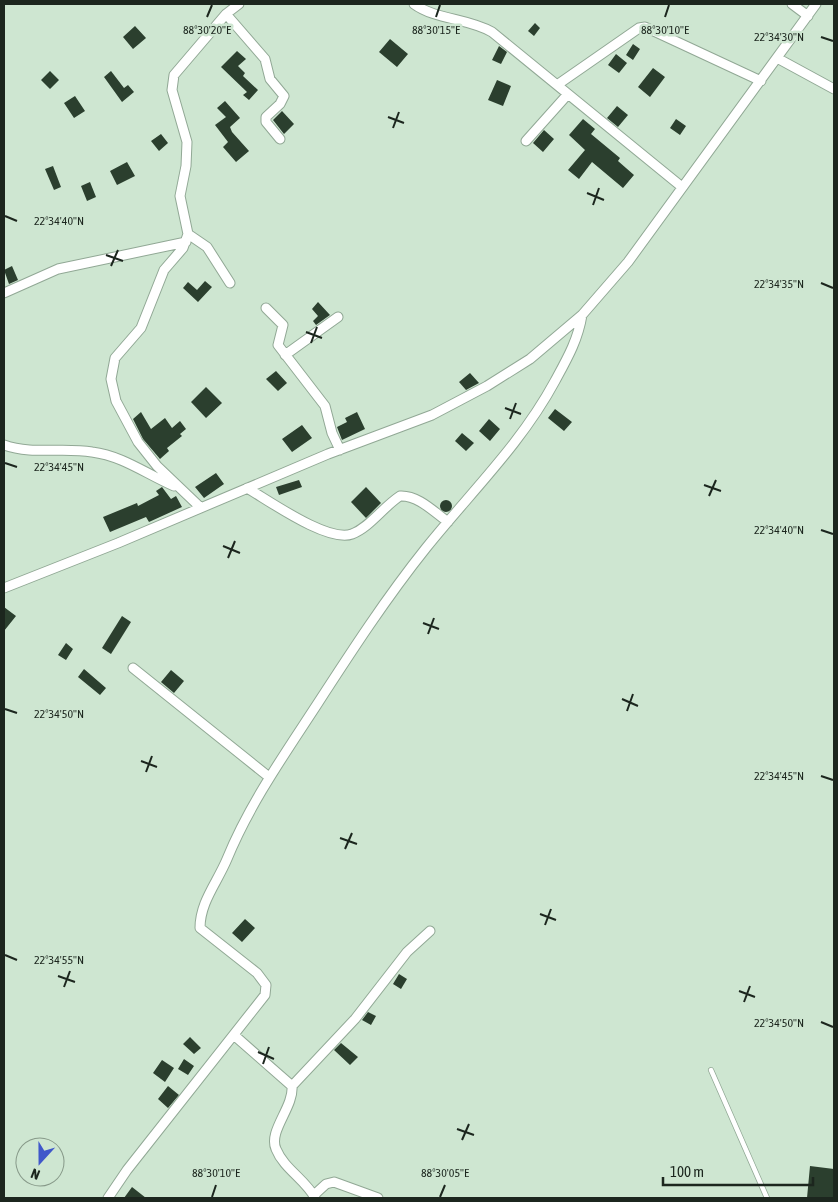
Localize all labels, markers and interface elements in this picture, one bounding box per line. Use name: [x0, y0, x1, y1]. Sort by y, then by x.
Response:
text: 88°30'20"E: [183, 23, 231, 37]
text: 88°30'15"E: [412, 23, 460, 37]
text: 88°30'10"E: [641, 23, 689, 37]
text: 22°34'30"N: [754, 30, 804, 44]
text: 22°34'40"N: [34, 214, 84, 228]
text: 22°34'35"N: [754, 277, 804, 291]
text: 22°34'45"N: [34, 460, 84, 474]
text: 22°34'40"N: [754, 523, 804, 537]
text: 22°34'50"N: [34, 707, 84, 721]
text: 22°34'45"N: [754, 769, 804, 783]
text: 22°34'55"N: [34, 953, 84, 967]
text: 22°34'50"N: [754, 1016, 804, 1030]
north arrow: [15, 1137, 65, 1187]
scale bar: [663, 1154, 813, 1186]
text: 100 m: [670, 1163, 704, 1180]
text: N: [29, 1165, 42, 1183]
text: 88°30'10"E: [192, 1166, 240, 1180]
text: 88°30'05"E: [421, 1166, 469, 1180]

